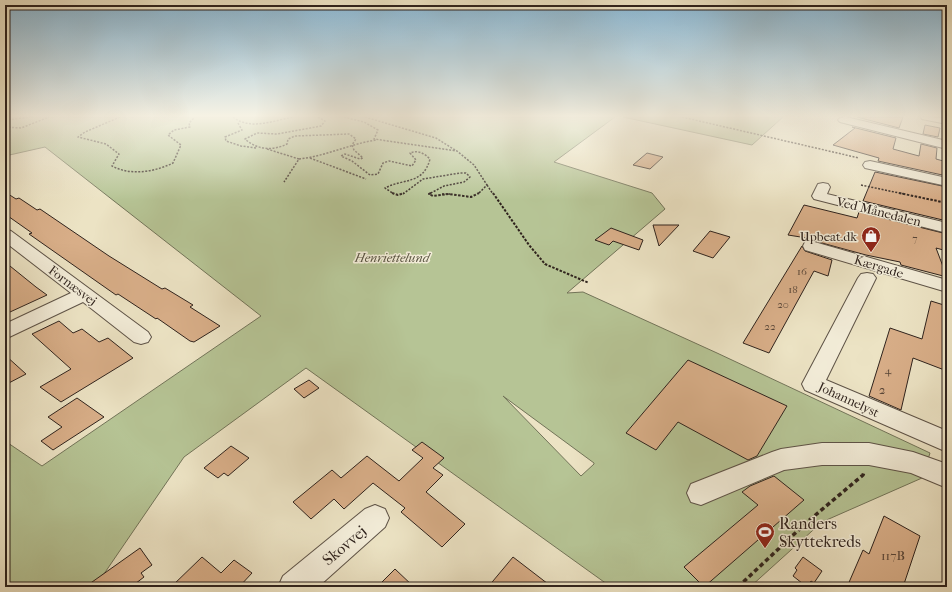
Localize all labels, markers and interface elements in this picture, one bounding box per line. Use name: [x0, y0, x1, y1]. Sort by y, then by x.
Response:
street label: Ved Månedalen: [834, 194, 923, 229]
shop icon: Upbeat.dk: [860, 225, 882, 253]
place label: Upbeat.dk: [800, 229, 857, 244]
house number: 7: [912, 232, 918, 245]
park label: Henriettelund: [354, 250, 432, 265]
street label: Kærgade: [852, 252, 906, 281]
street label: Fornæsvej: [46, 262, 100, 308]
house number: 16: [797, 265, 807, 278]
house number: 18: [788, 283, 798, 296]
house number: 20: [777, 298, 789, 311]
house number: 22: [764, 320, 776, 333]
house number: 4: [885, 364, 892, 377]
street label: Johannelyst: [815, 378, 882, 420]
house number: 2: [879, 382, 886, 397]
place label: Randers Skyttekreds: [779, 514, 861, 551]
street label: Skovvej: [318, 521, 370, 569]
sports icon: Randers Skyttekreds: [754, 521, 776, 549]
house number: 117B: [881, 548, 905, 563]

